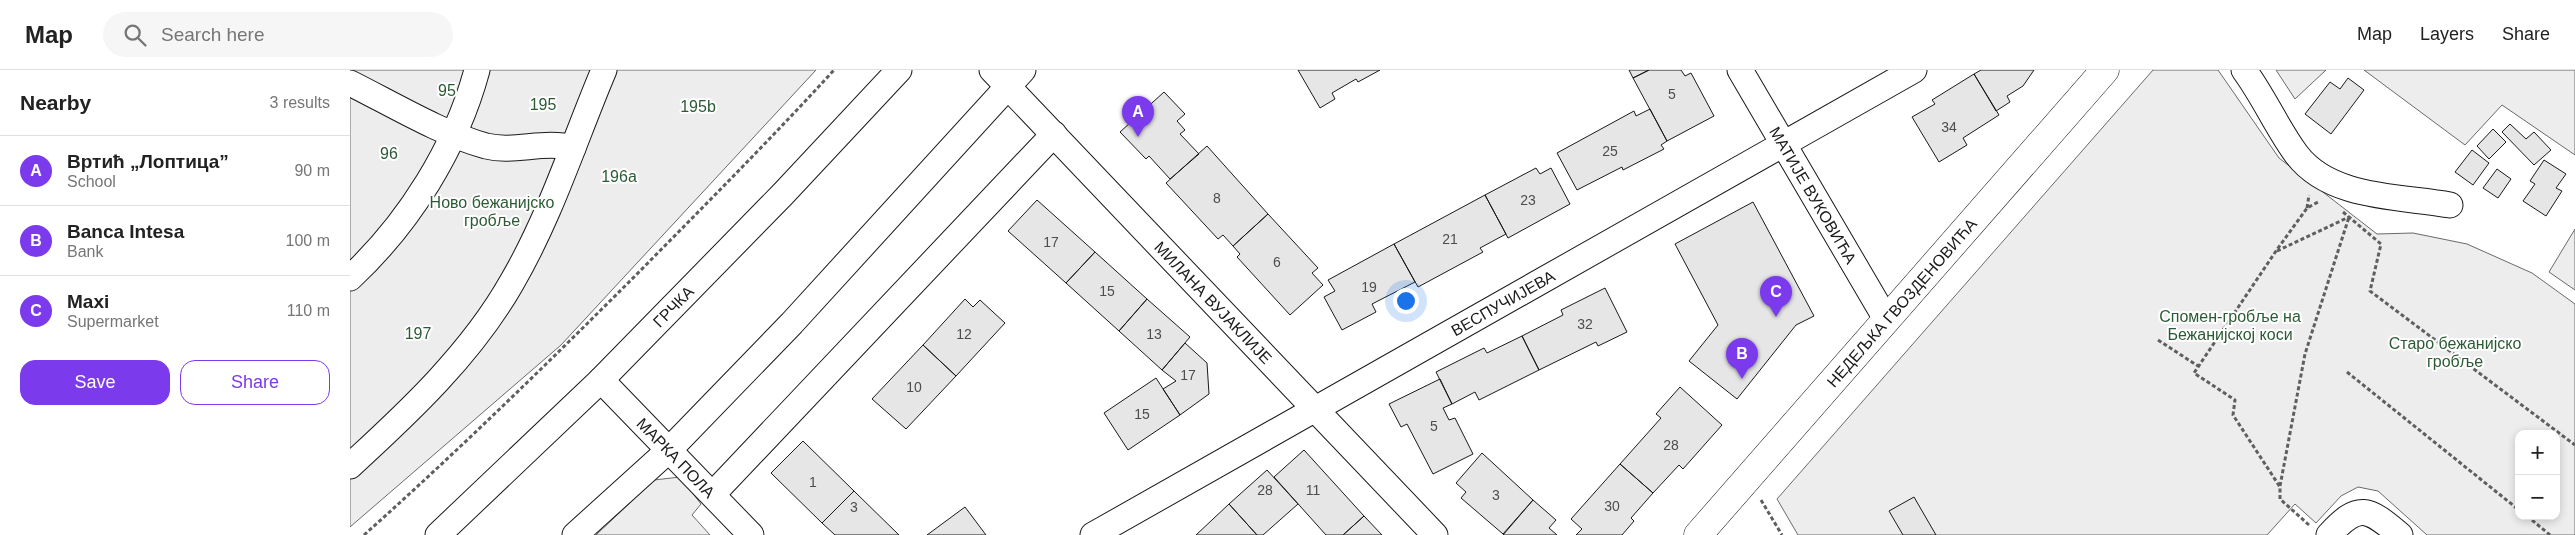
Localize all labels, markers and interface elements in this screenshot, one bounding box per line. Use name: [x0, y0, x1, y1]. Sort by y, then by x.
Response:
search box: [103, 12, 453, 57]
text: Map: [25, 21, 73, 48]
icon: search: [121, 21, 149, 49]
text: Search here: [161, 24, 265, 45]
text: Map: [2357, 24, 2392, 44]
text: Layers: [2420, 24, 2474, 44]
text: Share: [2502, 24, 2550, 44]
park label: 95: [438, 82, 456, 99]
house number: 5: [1668, 86, 1676, 102]
text: Nearby: [20, 91, 91, 114]
text: 3 results: [270, 94, 330, 111]
park label: 195: [530, 96, 556, 113]
pin: A: [1122, 96, 1154, 137]
park label: 195b: [680, 98, 716, 115]
house number: 34: [1941, 119, 1957, 135]
street label: МАТИЈЕ ВУКОВИЋА: [1766, 124, 1860, 267]
house number: 25: [1602, 143, 1618, 159]
park label: 96: [380, 145, 398, 162]
text: Вртић „Лоптица”: [67, 151, 229, 172]
text: A: [30, 162, 42, 179]
text: 90 m: [294, 162, 330, 179]
park label: 196a: [601, 168, 637, 185]
text: School: [67, 173, 116, 190]
house number: 8: [1213, 190, 1221, 206]
house number: 23: [1520, 192, 1536, 208]
park label: Ново бежанијско гробље: [430, 194, 555, 229]
street label: НЕДЕЉКА ГВОЗДЕНОВИЋА: [1824, 215, 1980, 390]
text: Banca Intesa: [67, 221, 184, 242]
house number: 21: [1442, 231, 1458, 247]
text: B: [30, 232, 42, 249]
text: 100 m: [286, 232, 330, 249]
house number: 17: [1043, 234, 1059, 250]
street label: МИЛАНА ВУЈАКЛИЈЕ: [1151, 238, 1275, 367]
text: Bank: [67, 243, 103, 260]
house number: 6: [1273, 254, 1281, 270]
street label: ВЕСПУЧИЈЕВА: [1448, 267, 1558, 339]
pin: C: [1760, 276, 1792, 317]
house number: 19: [1361, 279, 1377, 295]
street label: ГРЧКА: [650, 283, 697, 331]
house number: 15: [1099, 283, 1115, 299]
your location: [1393, 288, 1419, 314]
text: Maxi: [67, 291, 109, 312]
text: C: [30, 302, 42, 319]
text: 110 m: [287, 302, 330, 319]
park label: Спомен-гробље на Бежанијској коси: [2159, 308, 2301, 343]
text: Supermarket: [67, 313, 159, 330]
house number: 32: [1577, 316, 1593, 332]
park label: 197: [405, 325, 431, 342]
house number: 12: [956, 326, 972, 342]
house number: 13: [1146, 326, 1162, 342]
park label: Старо бежанијско гробље: [2389, 335, 2521, 370]
pin: B: [1726, 338, 1758, 379]
button: Save: [20, 360, 170, 405]
button: Share: [180, 360, 330, 405]
house number: 17: [1180, 367, 1196, 383]
house number: 10: [906, 379, 922, 395]
house number: 15: [1134, 406, 1150, 422]
street label: МАРКА ПОЛА: [633, 415, 718, 501]
house number: 5: [1430, 418, 1438, 434]
map controls: [2515, 430, 2560, 520]
button: +: [2515, 430, 2560, 475]
house number: 28: [1663, 437, 1679, 453]
house number: 1: [809, 474, 817, 490]
button: −: [2515, 475, 2560, 520]
house number: 28: [1257, 482, 1273, 498]
house number: 11: [1306, 482, 1320, 498]
house number: 3: [1492, 487, 1500, 503]
house number: 30: [1604, 498, 1620, 514]
house number: 3: [850, 499, 858, 515]

